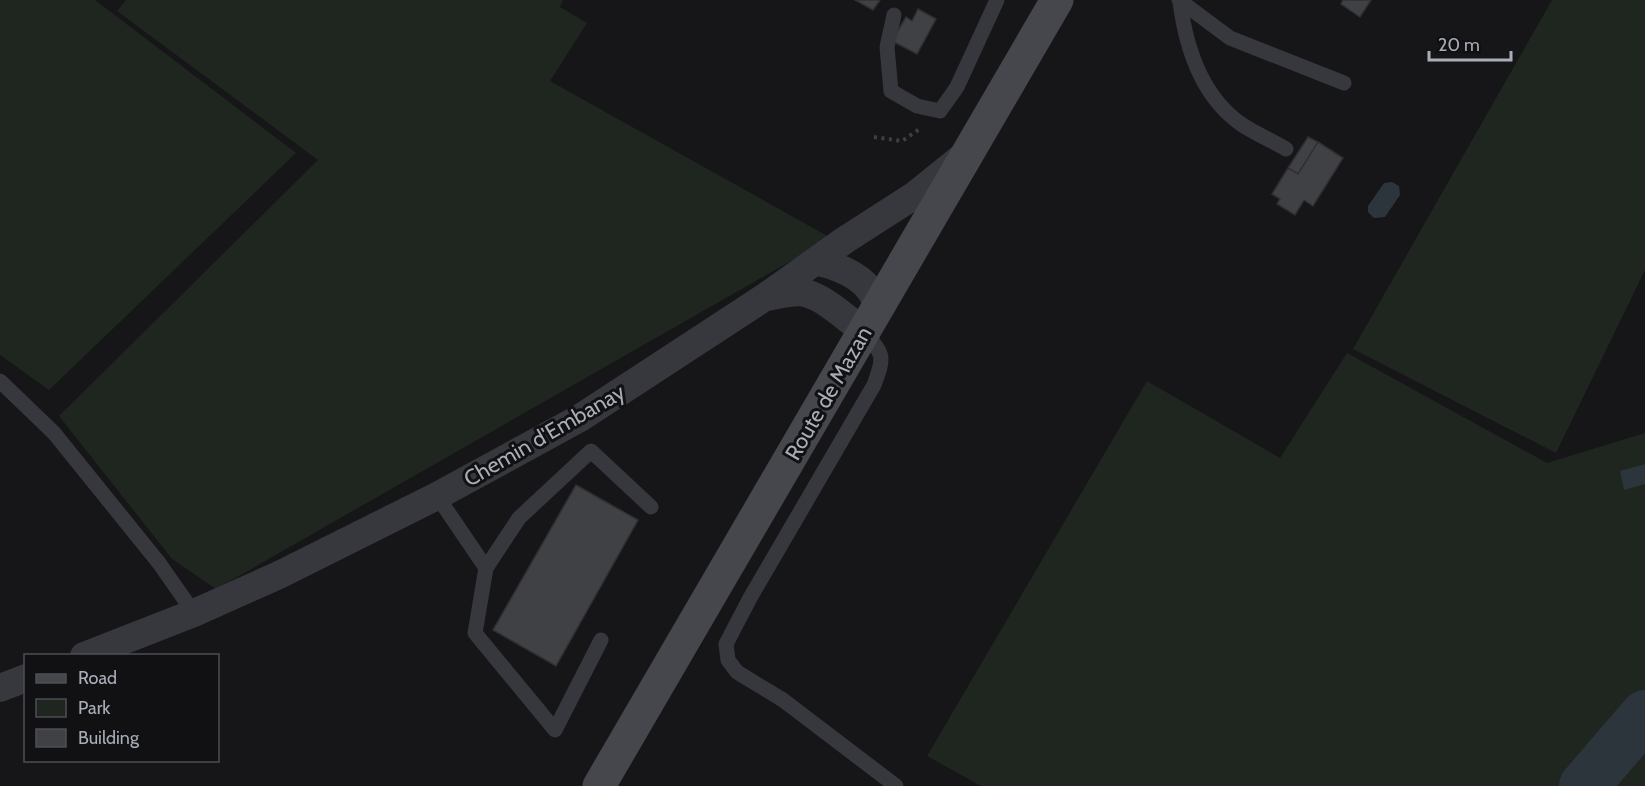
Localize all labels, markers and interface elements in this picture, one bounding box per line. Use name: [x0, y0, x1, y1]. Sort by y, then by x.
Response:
scale bar: [1429, 24, 1512, 62]
text: 20 m: [1438, 34, 1480, 56]
street label: Route de Mazan: [779, 322, 878, 465]
street label: Chemin d'Embanay: [459, 378, 630, 493]
legend: [24, 654, 219, 762]
text: Road: [78, 667, 117, 689]
text: Park: [78, 697, 111, 719]
text: Building: [78, 727, 140, 749]

